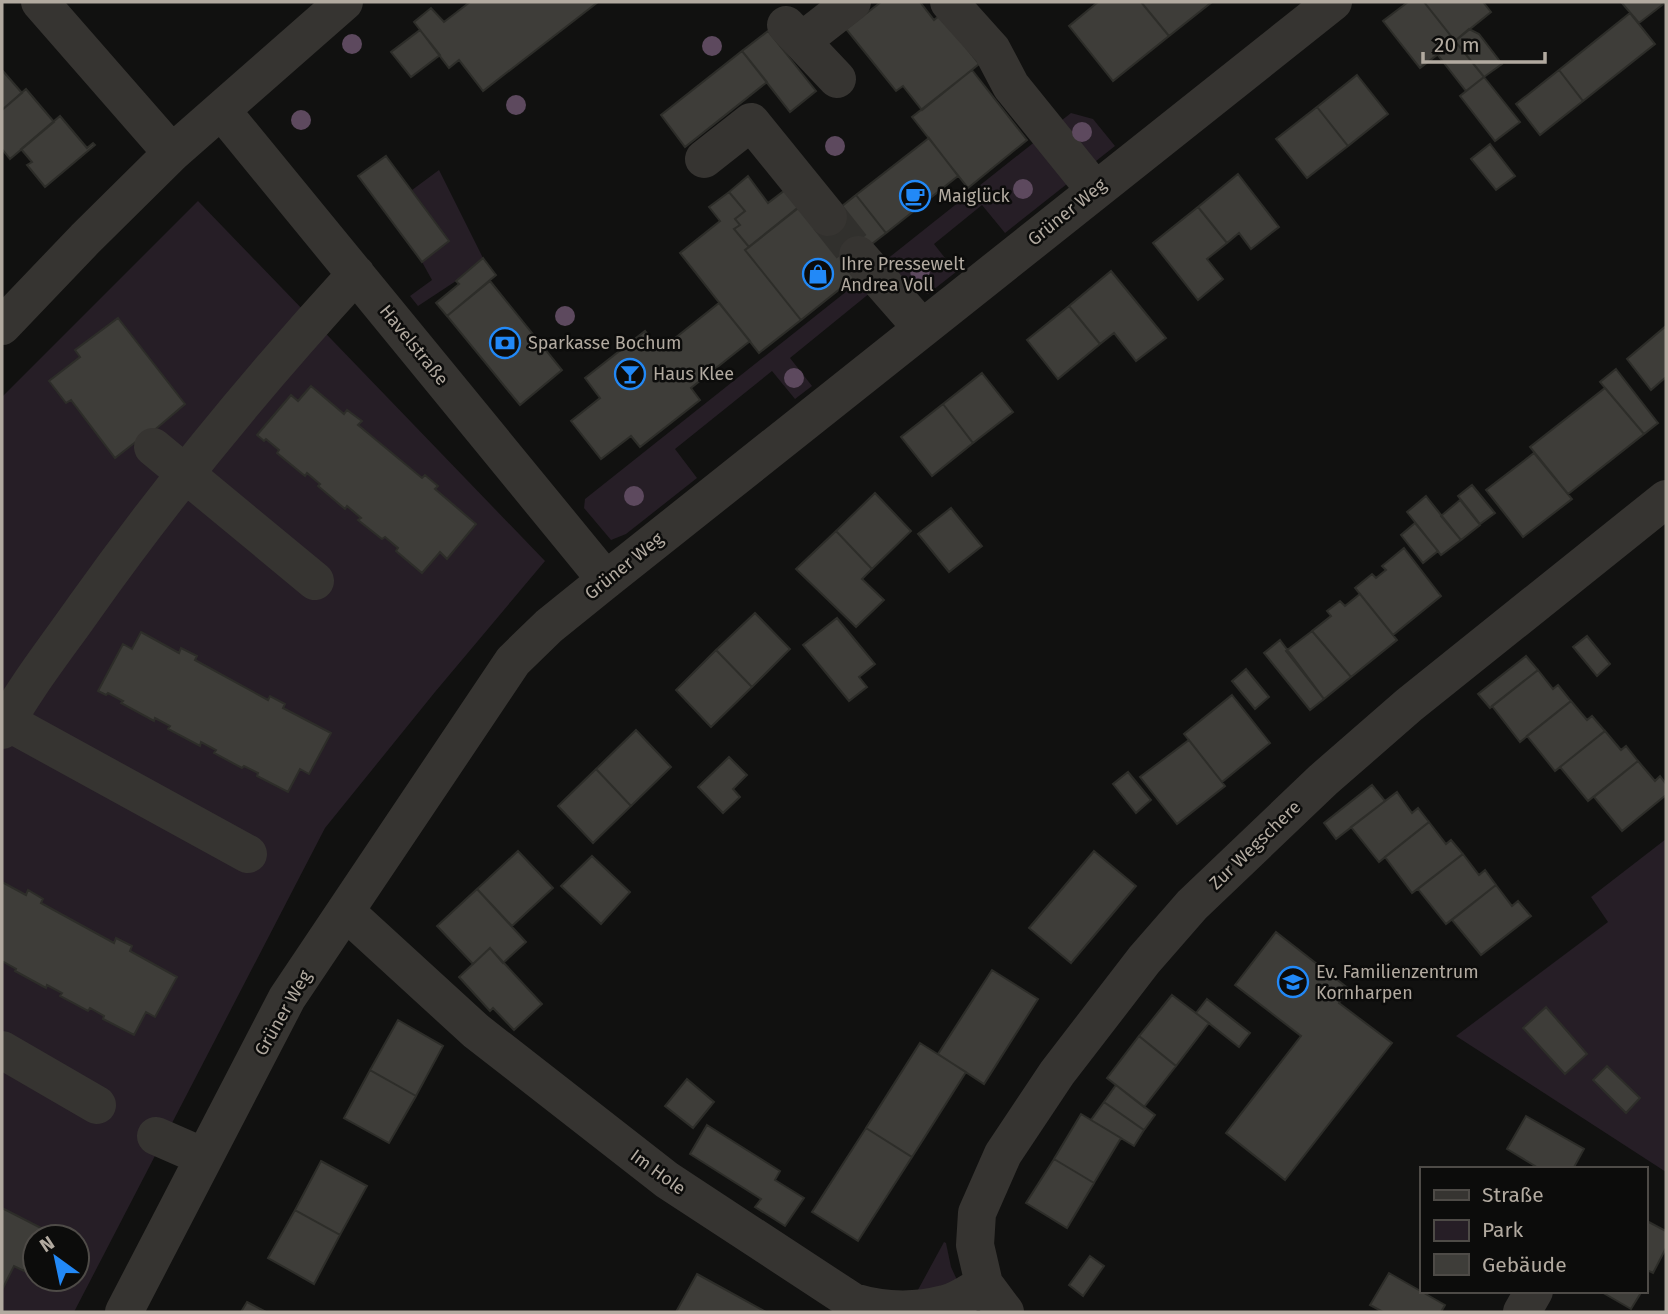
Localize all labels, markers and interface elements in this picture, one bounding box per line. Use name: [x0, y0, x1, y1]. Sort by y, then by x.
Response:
scale bar: [1423, 21, 1546, 65]
text: 20 m: [1434, 32, 1480, 58]
street label: Grüner Weg: [1023, 173, 1111, 250]
cafe icon: Maiglück: [898, 179, 932, 213]
place label: Maiglück: [938, 185, 1011, 207]
place label: Ihre Pressewelt Andrea Voll: [841, 253, 966, 296]
shop icon: Ihre Pressewelt Andrea Voll: [801, 257, 835, 291]
street label: Havelstraße: [375, 300, 453, 390]
bank icon: Sparkasse Bochum: [488, 326, 522, 360]
place label: Sparkasse Bochum: [528, 332, 681, 354]
bar icon: Haus Klee: [613, 357, 647, 391]
place label: Haus Klee: [653, 363, 734, 385]
street label: Grüner Weg: [580, 527, 668, 604]
street label: Zur Wegschere: [1205, 796, 1305, 894]
place label: Ev. Familienzentrum Kornharpen: [1316, 961, 1479, 1004]
school or university icon: Ev. Familienzentrum Kornharpen: [1276, 965, 1310, 999]
street label: Grüner Weg: [250, 966, 317, 1060]
street label: Im Hole: [626, 1145, 690, 1199]
legend: [1420, 1167, 1647, 1293]
text: Straße: [1482, 1182, 1544, 1208]
text: Park: [1482, 1217, 1524, 1243]
north arrow: [21, 1223, 91, 1293]
text: N: [35, 1231, 59, 1257]
text: Gebäude: [1482, 1252, 1567, 1278]

